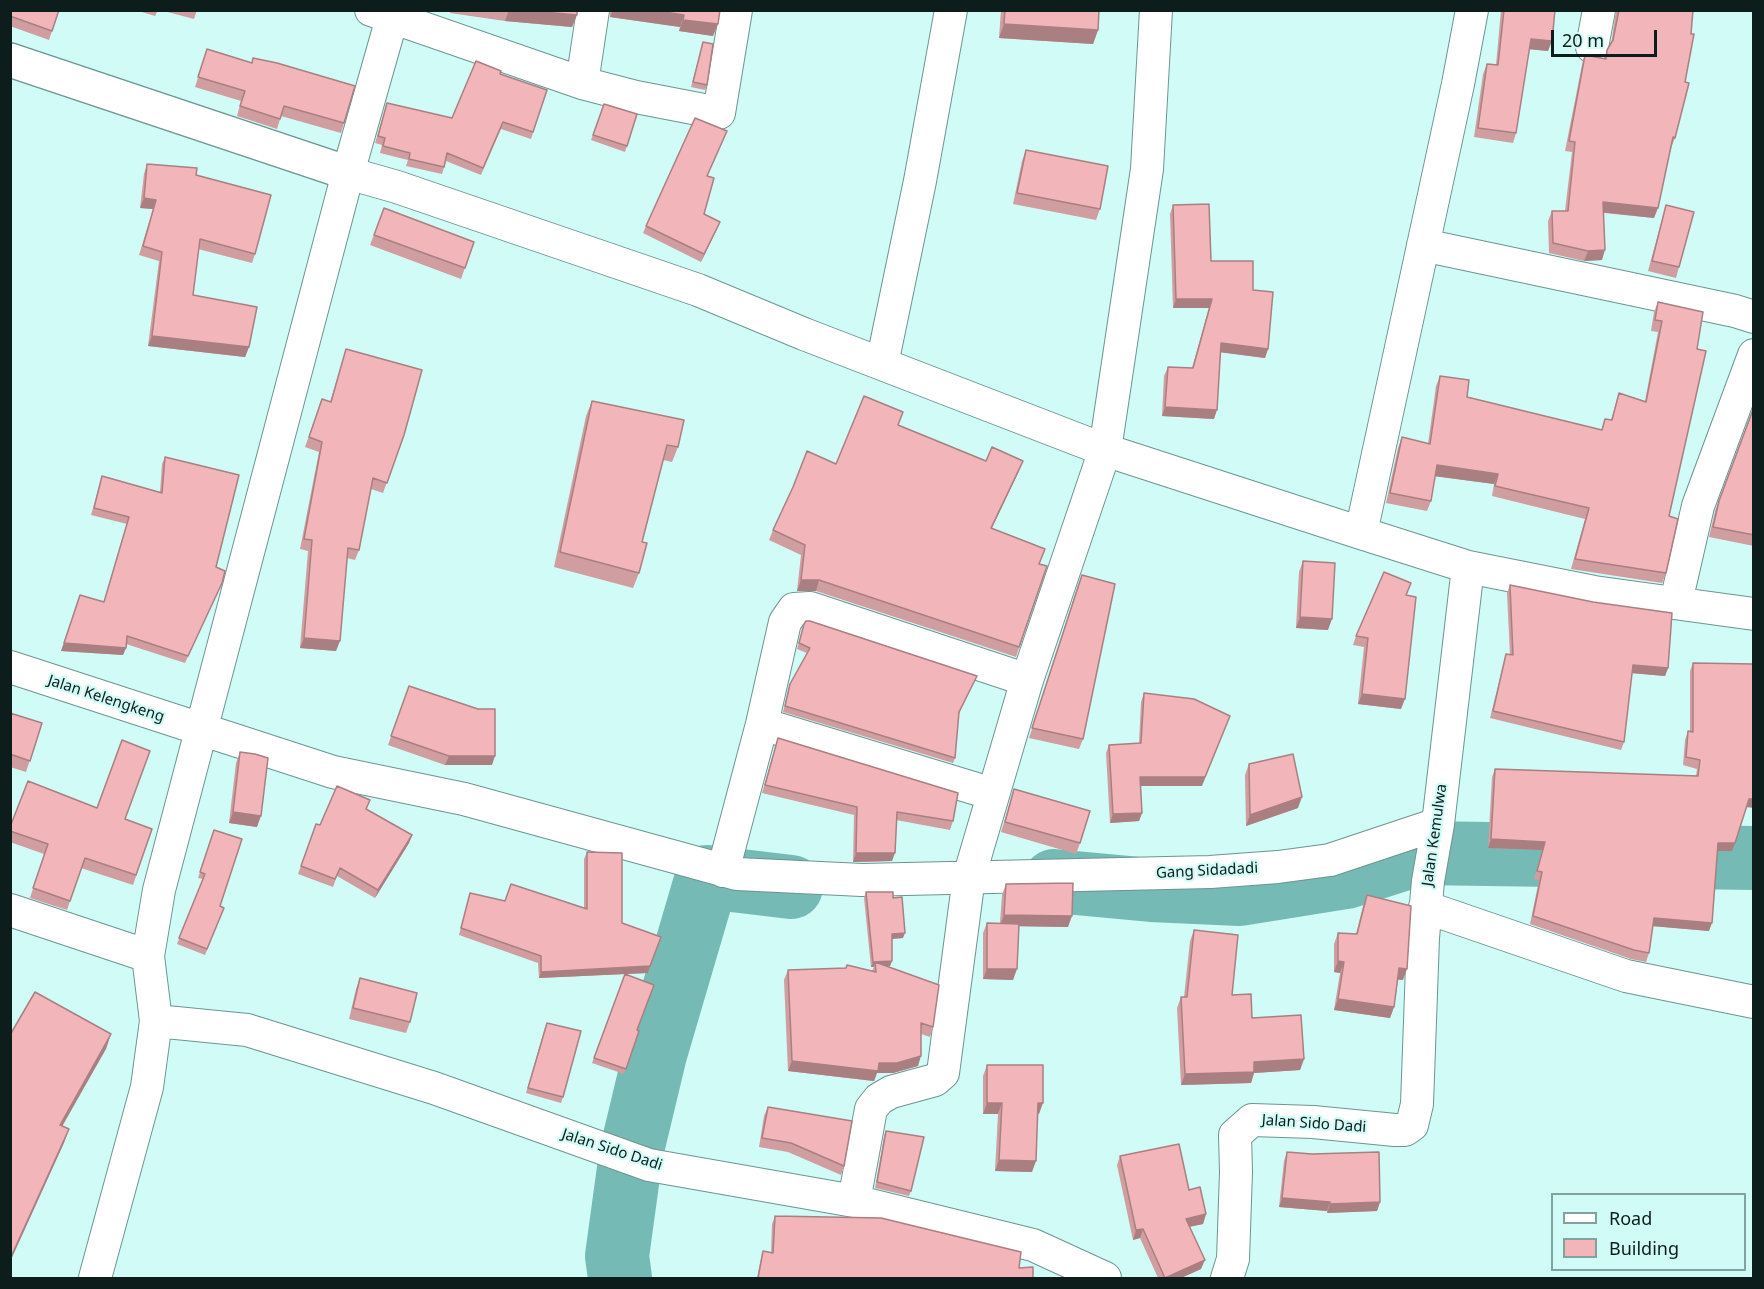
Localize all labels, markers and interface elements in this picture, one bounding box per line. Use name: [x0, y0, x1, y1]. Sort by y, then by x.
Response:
scale bar: [1554, 18, 1660, 56]
text: 20 m: [1562, 28, 1604, 52]
street label: Jalan Kelengkeng: [45, 672, 167, 726]
street label: Jalan Kemulwa: [1419, 783, 1451, 887]
street label: Gang Sidadadi: [1155, 859, 1259, 883]
street label: Jalan Sido Dadi: [1261, 1111, 1367, 1137]
street label: Jalan Sido Dadi: [559, 1125, 665, 1175]
legend: [1551, 1193, 1746, 1271]
text: Road: [1609, 1206, 1652, 1230]
text: Building: [1609, 1236, 1679, 1260]

